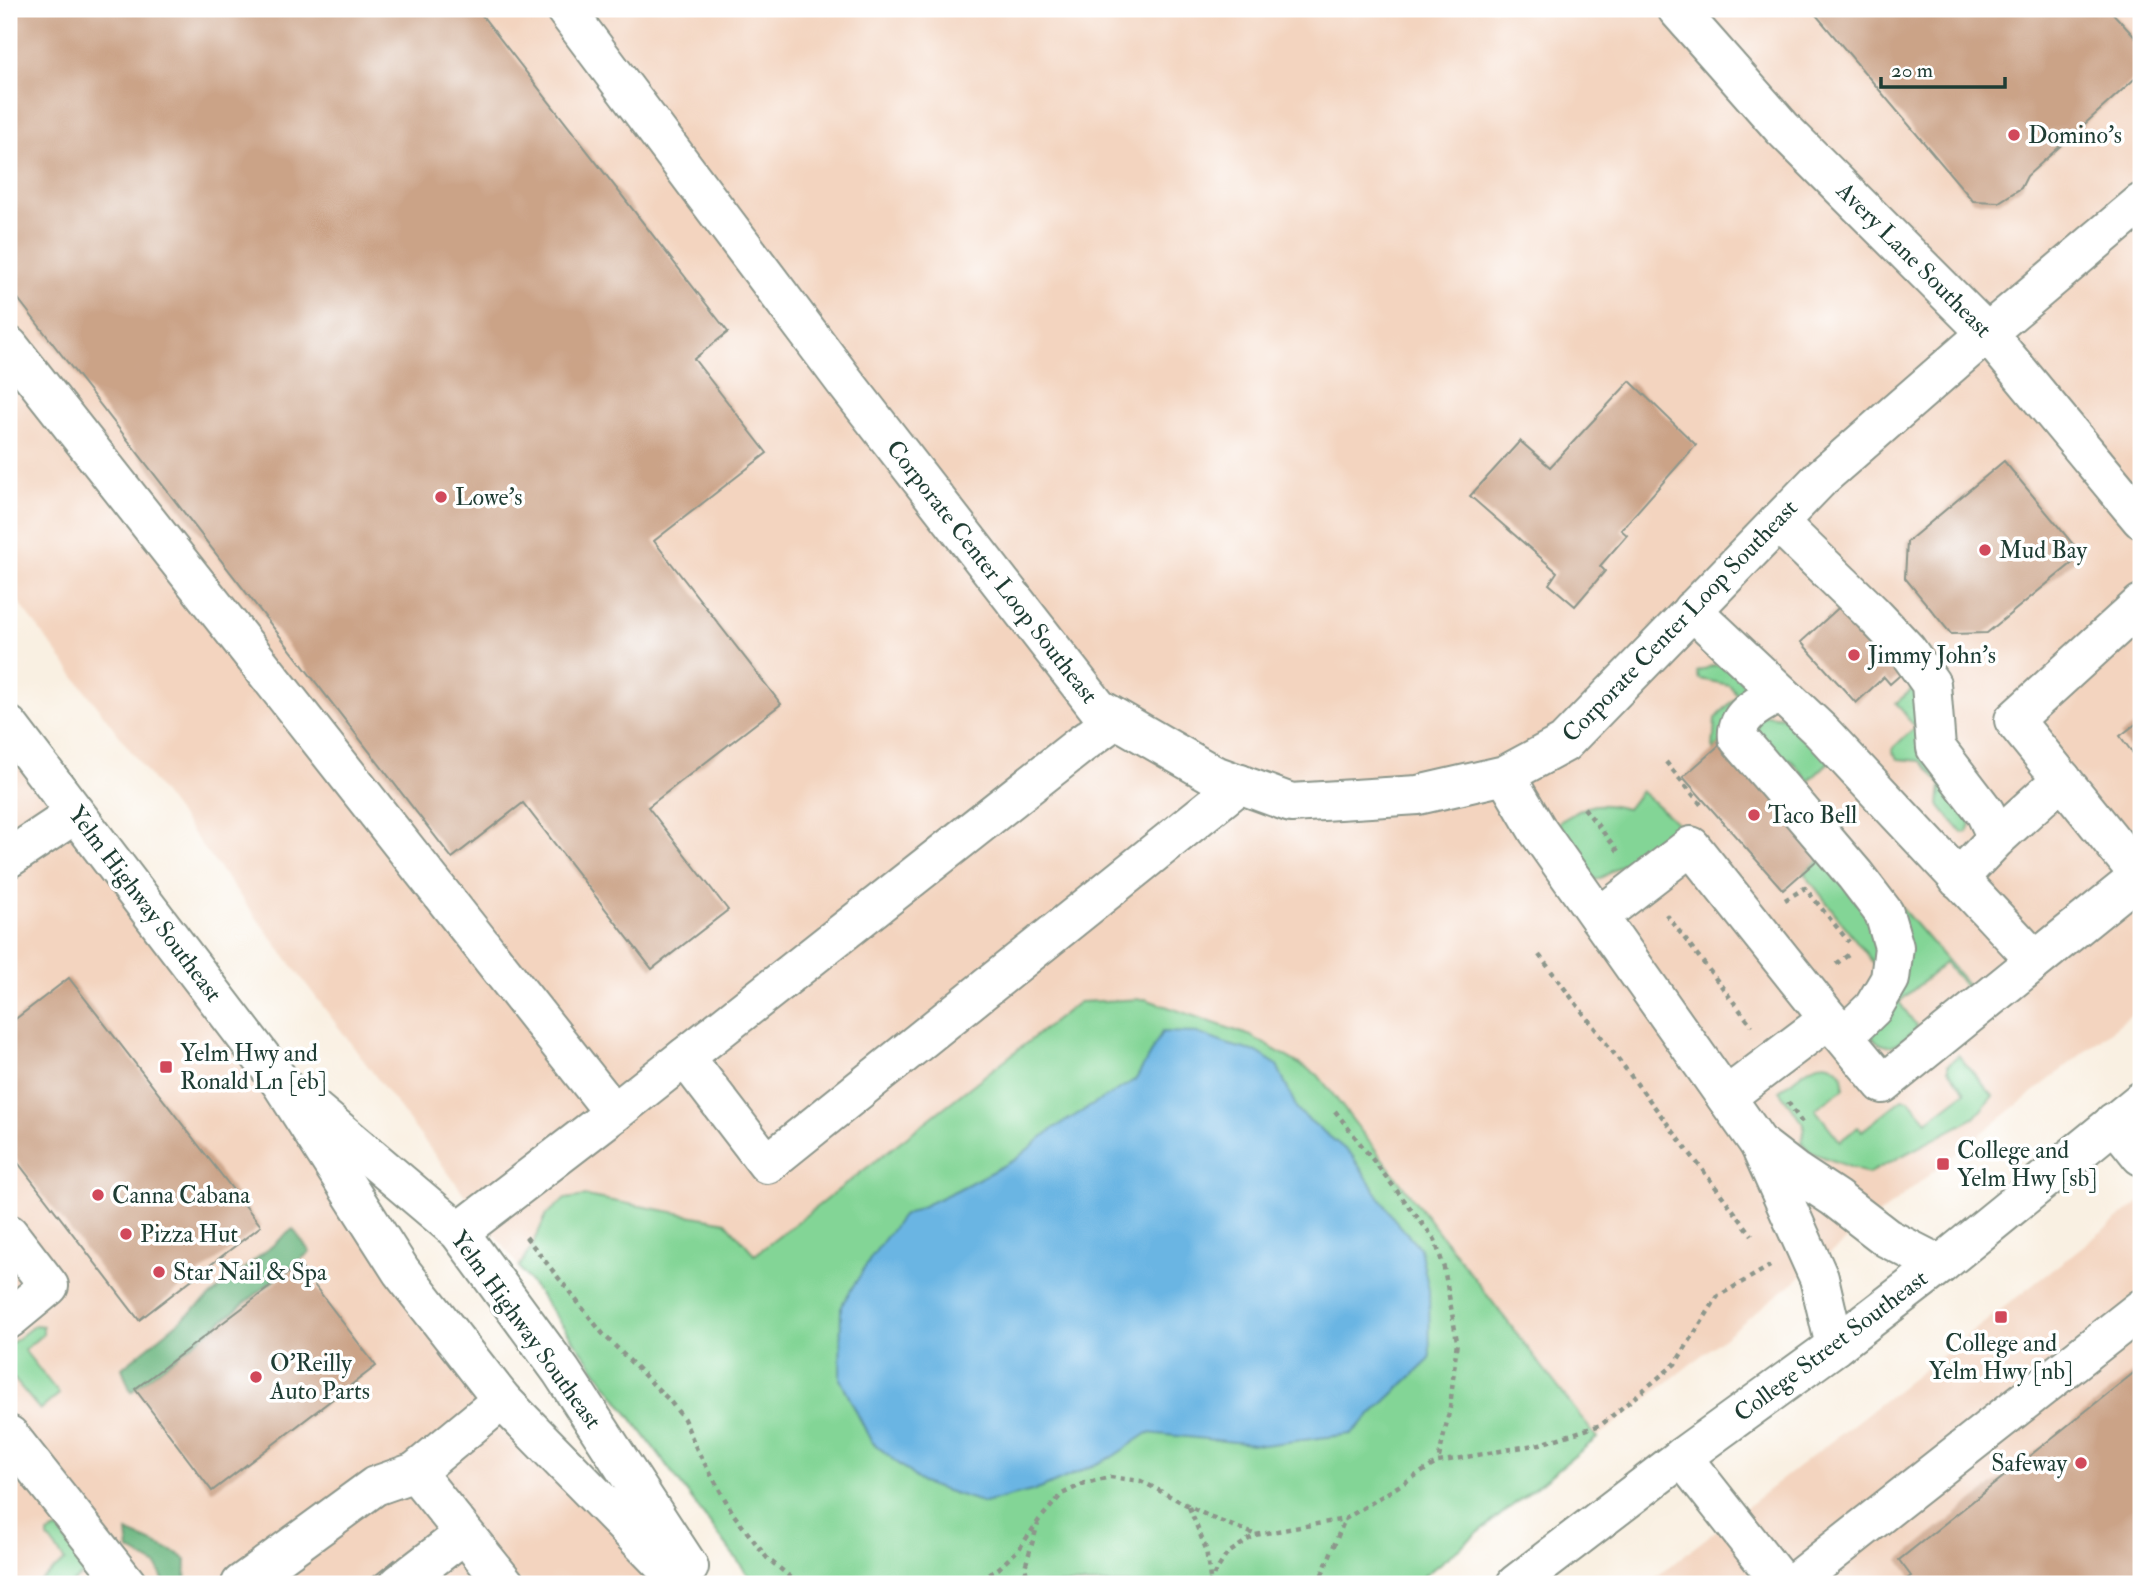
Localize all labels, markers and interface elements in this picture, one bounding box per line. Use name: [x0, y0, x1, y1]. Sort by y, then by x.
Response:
scale bar: [1881, 46, 2005, 90]
text: 20 m: [1891, 57, 1933, 84]
place label: Domino's: [2028, 120, 2122, 151]
marker: Domino's: [2006, 127, 2022, 143]
street label: Avery Lane Southeast: [1829, 175, 1999, 345]
street label: Corporate Center Loop Southeast: [879, 434, 1105, 710]
place label: Lowe's: [455, 482, 523, 513]
marker: Lowe's: [433, 489, 449, 505]
street label: Corporate Center Loop Southeast: [1555, 493, 1805, 749]
place label: Mud Bay: [1999, 535, 2087, 566]
marker: Mud Bay: [1977, 542, 1993, 558]
place label: Jimmy John's: [1867, 640, 1996, 671]
marker: Jimmy John's: [1846, 647, 1862, 663]
street label: Yelm Highway Southeast: [61, 800, 229, 1008]
place label: Taco Bell: [1768, 800, 1857, 831]
marker: Taco Bell: [1746, 807, 1762, 823]
place label: Yelm Hwy and Ronald Ln [eb]: [180, 1038, 327, 1097]
marker: Yelm Hwy and Ronald Ln [eb]: [158, 1059, 174, 1075]
place label: College and Yelm Hwy [sb]: [1957, 1135, 2098, 1194]
marker: College and Yelm Hwy [sb]: [1935, 1156, 1951, 1172]
place label: Canna Cabana: [112, 1180, 251, 1211]
marker: Canna Cabana: [90, 1187, 106, 1203]
place label: Pizza Hut: [140, 1219, 238, 1250]
street label: Yelm Highway Southeast: [444, 1225, 609, 1435]
marker: Pizza Hut: [118, 1226, 134, 1242]
place label: Star Nail & Spa: [173, 1257, 328, 1288]
street label: College Street Southeast: [1728, 1263, 1934, 1429]
marker: Star Nail & Spa: [151, 1264, 167, 1280]
marker: College and Yelm Hwy [nb]: [1993, 1309, 2009, 1325]
place label: College and Yelm Hwy [nb]: [1929, 1328, 2073, 1387]
place label: O'Reilly Auto Parts: [269, 1348, 370, 1407]
marker: O'Reilly Auto Parts: [248, 1369, 264, 1385]
place label: Safeway: [1991, 1448, 2067, 1479]
marker: Safeway: [2073, 1455, 2089, 1471]

